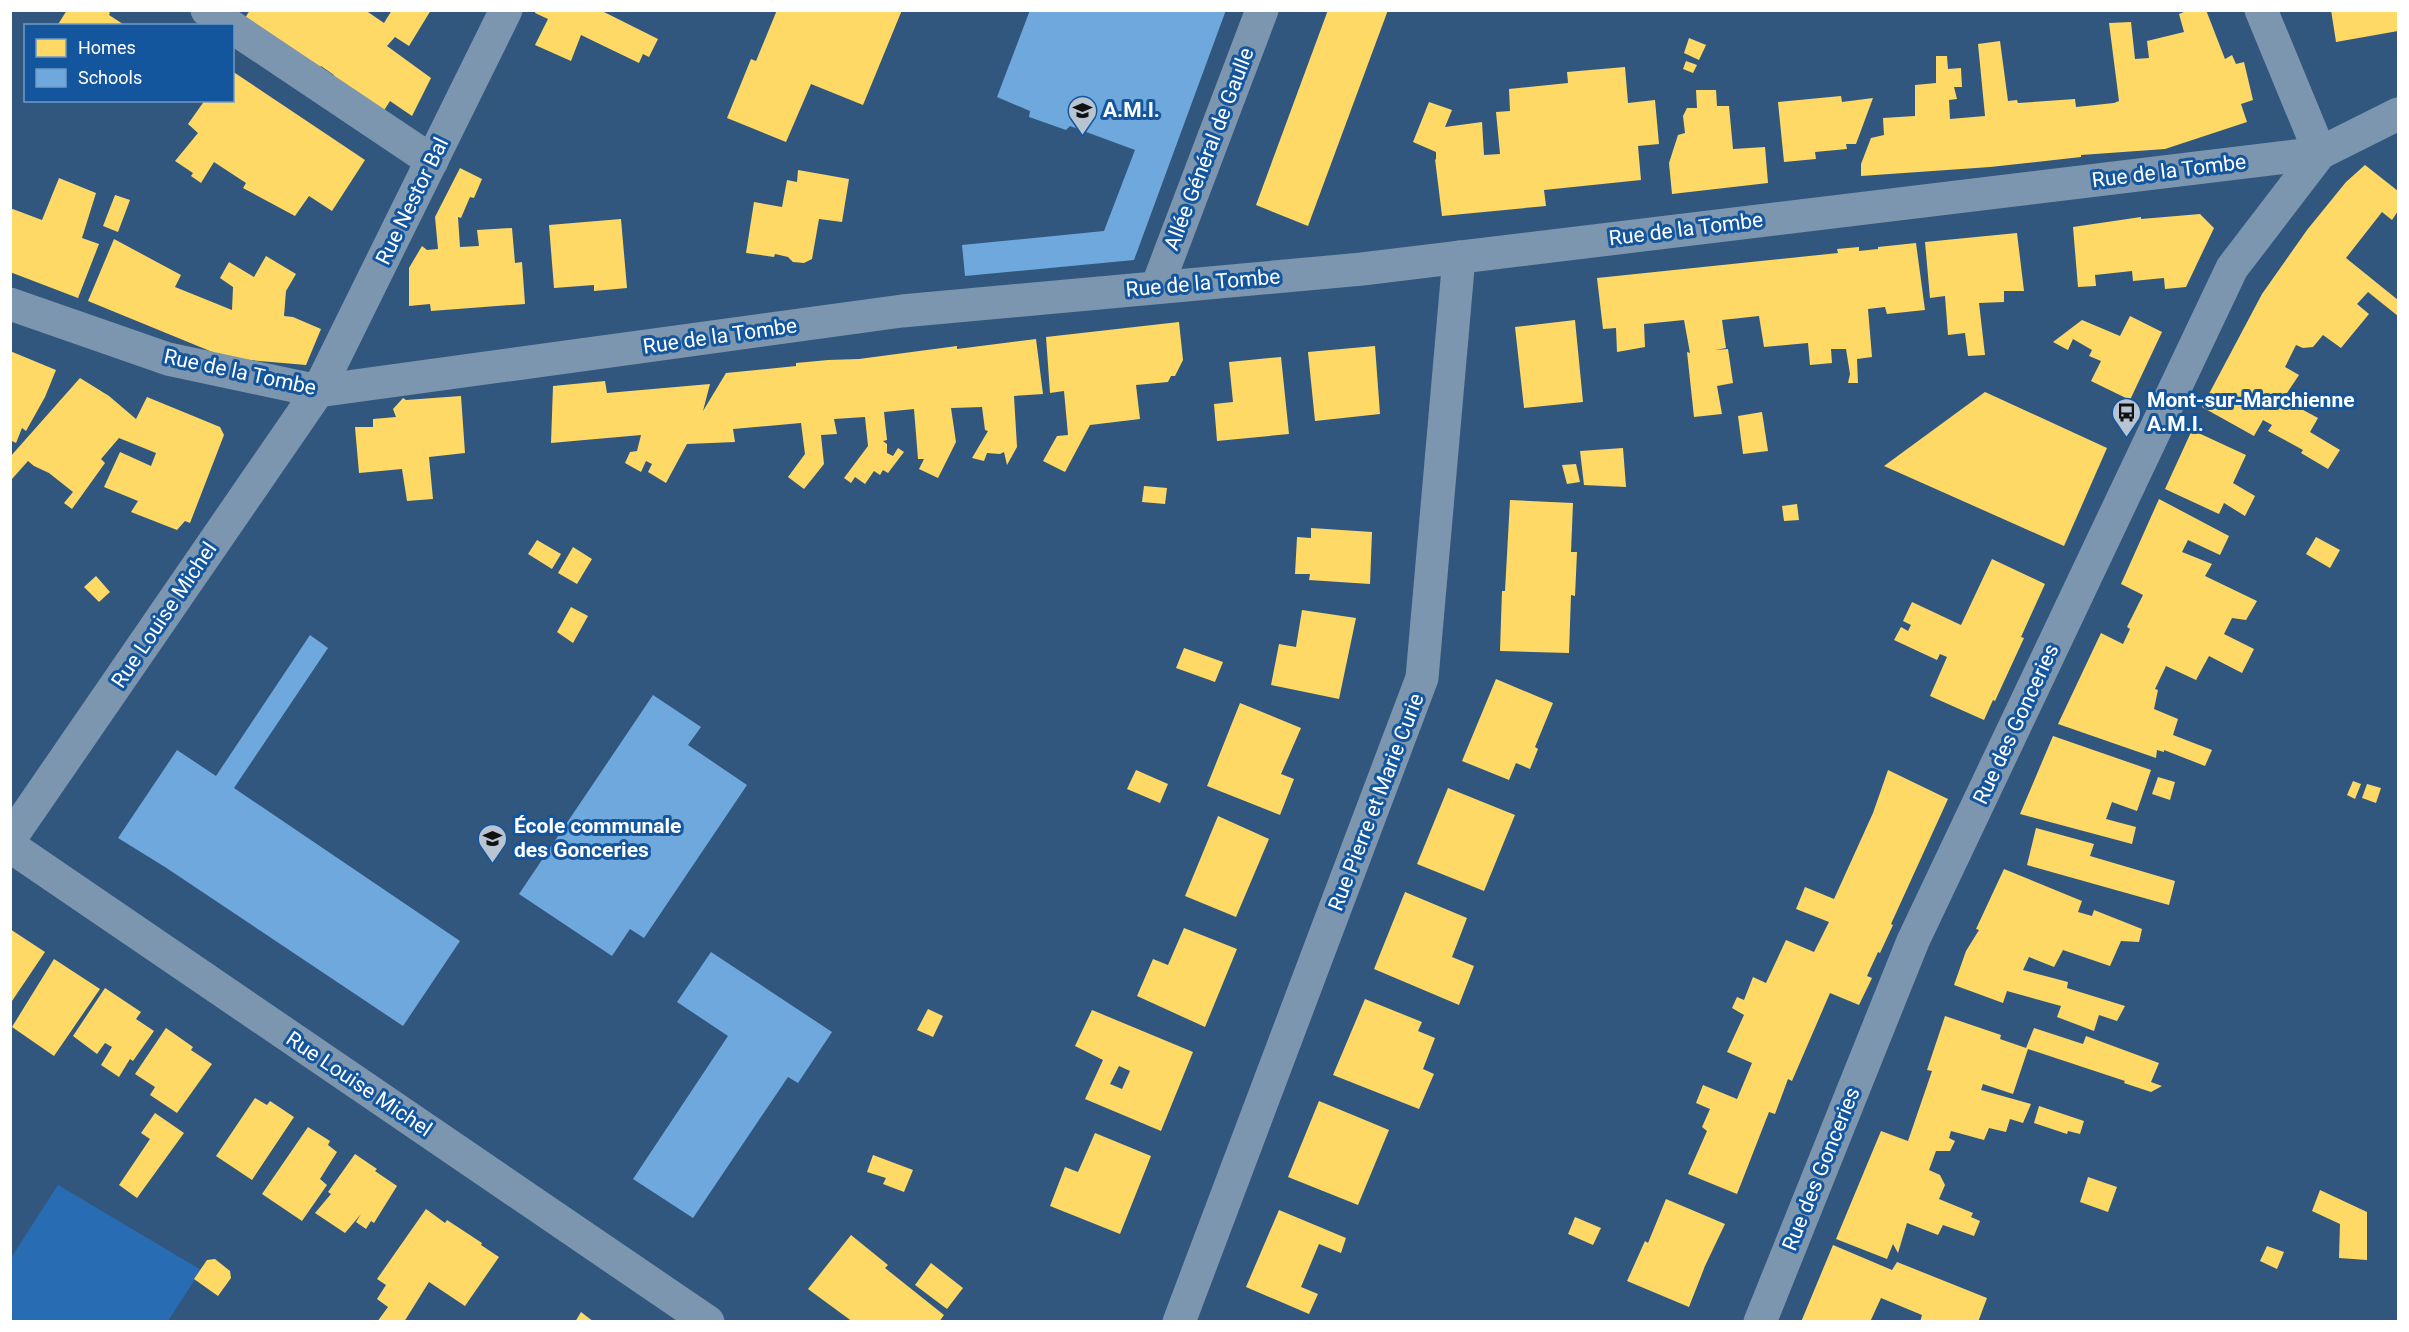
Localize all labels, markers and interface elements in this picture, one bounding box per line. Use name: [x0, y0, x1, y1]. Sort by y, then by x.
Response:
legend: [24, 24, 234, 102]
text: Homes: [78, 37, 136, 58]
street label: Allée Général de Gaulle: [1159, 44, 1259, 254]
text: Schools: [78, 67, 142, 88]
school or university icon: A.M.I.: [1066, 94, 1098, 136]
place label: A.M.I.: [1103, 98, 1160, 122]
street label: Rue Nestor Bal: [371, 134, 453, 268]
street label: Rue de la Tombe: [2091, 150, 2247, 192]
street label: Rue de la Tombe: [1608, 208, 1764, 250]
street label: Rue de la Tombe: [1125, 264, 1281, 302]
street label: Rue de la Tombe: [641, 313, 799, 359]
street label: Rue de la Tombe: [162, 344, 318, 400]
place label: Mont-sur-Marchienne A.M.I.: [2147, 388, 2355, 436]
bus stop icon: Mont-sur-Marchienne A.M.I.: [2110, 396, 2142, 438]
street label: Rue Louise Michel: [106, 538, 222, 692]
street label: Rue des Gonceries: [1968, 640, 2064, 808]
street label: Rue Pierre et Marie Curie: [1323, 690, 1429, 914]
place label: École communale des Gonceries: [514, 814, 681, 862]
school or university icon: École communale des Gonceries: [477, 822, 509, 864]
street label: Rue Louise Michel: [282, 1026, 436, 1142]
street label: Rue des Gonceries: [1777, 1084, 1865, 1254]

